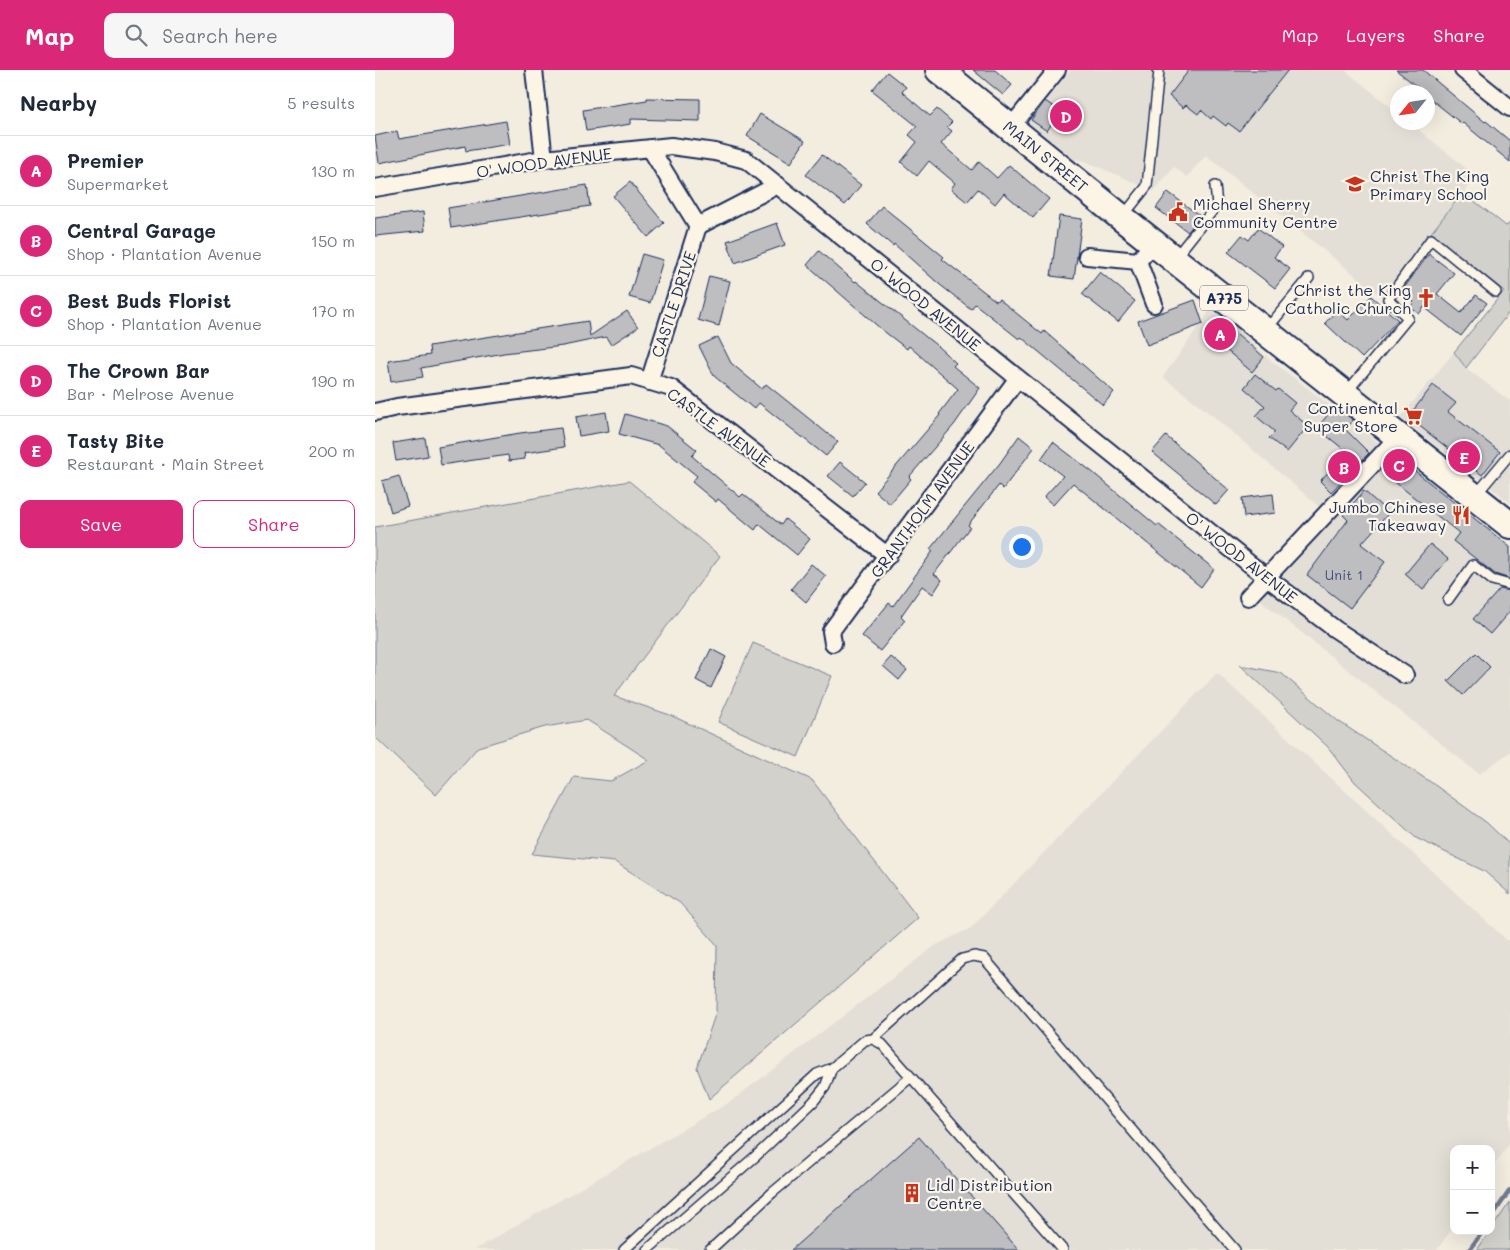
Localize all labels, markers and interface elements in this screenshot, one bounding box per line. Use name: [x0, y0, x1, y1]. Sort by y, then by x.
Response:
search box: [104, 13, 454, 58]
text: Map: [25, 20, 74, 51]
icon: search: [122, 21, 150, 49]
text: Search here: [162, 23, 278, 48]
text: Map: [1282, 23, 1318, 47]
text: Layers: [1346, 23, 1405, 47]
text: Share: [1433, 23, 1485, 47]
north arrow: [1390, 85, 1435, 130]
text: Nearby: [20, 89, 97, 116]
text: 5 results: [287, 92, 355, 113]
pin: D: [1050, 97, 1082, 135]
street label: MAIN STREET: [999, 115, 1093, 197]
street label: O' WOOD AVENUE: [475, 142, 613, 182]
text: Premier: [67, 148, 144, 173]
text: A: [30, 160, 42, 181]
text: 130 m: [311, 160, 355, 181]
place label: Christ The King Primary School: [1370, 165, 1489, 204]
text: Supermarket: [67, 173, 169, 194]
school or university icon: Christ The King Primary School: [1344, 173, 1366, 195]
place label: Michael Sherry Community Centre: [1193, 193, 1338, 232]
public building icon: Michael Sherry Community Centre: [1167, 201, 1189, 223]
text: Central Garage: [67, 218, 216, 243]
text: B: [31, 230, 41, 251]
text: 150 m: [311, 230, 355, 251]
text: Shop · Plantation Avenue: [67, 243, 262, 264]
street label: CASTLE DRIVE: [646, 248, 700, 360]
street label: O' WOOD AVENUE: [866, 253, 986, 355]
place label: Christ the King Catholic Church: [1285, 279, 1411, 318]
road number: A775: [1200, 286, 1248, 310]
church icon: Christ the King Catholic Church: [1415, 287, 1437, 309]
text: Best Buds Florist: [67, 288, 231, 313]
text: C: [30, 300, 42, 321]
text: 170 m: [311, 300, 355, 321]
text: Shop · Plantation Avenue: [67, 313, 262, 334]
pin: A: [1204, 315, 1236, 353]
text: The Crown Bar: [67, 358, 210, 383]
text: D: [30, 370, 42, 391]
text: 190 m: [311, 370, 355, 391]
street label: CASTLE AVENUE: [663, 382, 775, 472]
text: Bar · Melrose Avenue: [67, 383, 235, 404]
place label: Continental Super Store: [1304, 397, 1398, 436]
supermarket icon: Continental Super Store: [1402, 405, 1424, 427]
text: Tasty Bite: [67, 428, 164, 453]
street label: GRANTHOLM AVENUE: [865, 436, 979, 582]
pin: E: [1448, 438, 1480, 476]
text: E: [31, 440, 41, 461]
text: 200 m: [308, 440, 355, 461]
pin: C: [1383, 446, 1415, 484]
pin: B: [1328, 448, 1360, 486]
text: Restaurant · Main Street: [67, 453, 264, 474]
place label: Jumbo Chinese Takeaway: [1329, 496, 1446, 535]
button: Save: [20, 500, 183, 548]
button: Share: [193, 500, 355, 548]
restaurant icon: Jumbo Chinese Takeaway: [1450, 504, 1472, 526]
street label: O' WOOD AVENUE: [1182, 507, 1302, 607]
your location: [1009, 534, 1035, 560]
house number: Unit 1: [1325, 565, 1363, 584]
map controls: [1450, 1145, 1495, 1235]
button: +: [1450, 1145, 1495, 1190]
place label: Lidl Distribution Centre: [927, 1174, 1052, 1213]
building icon: Lidl Distribution Centre: [901, 1182, 923, 1204]
button: −: [1450, 1190, 1495, 1235]

